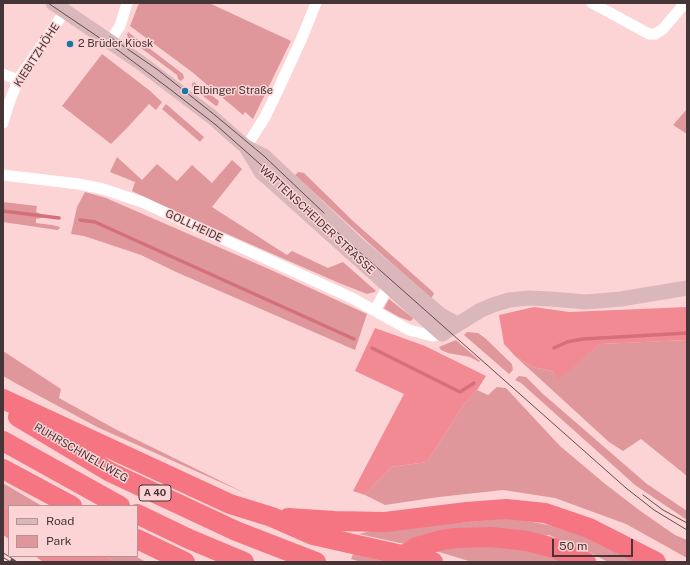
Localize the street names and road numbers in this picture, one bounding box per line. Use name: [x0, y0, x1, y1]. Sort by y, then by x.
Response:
street label: KIEBITZHÖHE: [11, 21, 63, 89]
street label: WATTENSCHEIDER STRASSE: [257, 163, 377, 277]
street label: GOLLHEIDE: [163, 207, 225, 245]
street label: RUHRSCHNELLWEG: [32, 421, 130, 485]
road number: A 40: [139, 485, 171, 501]

